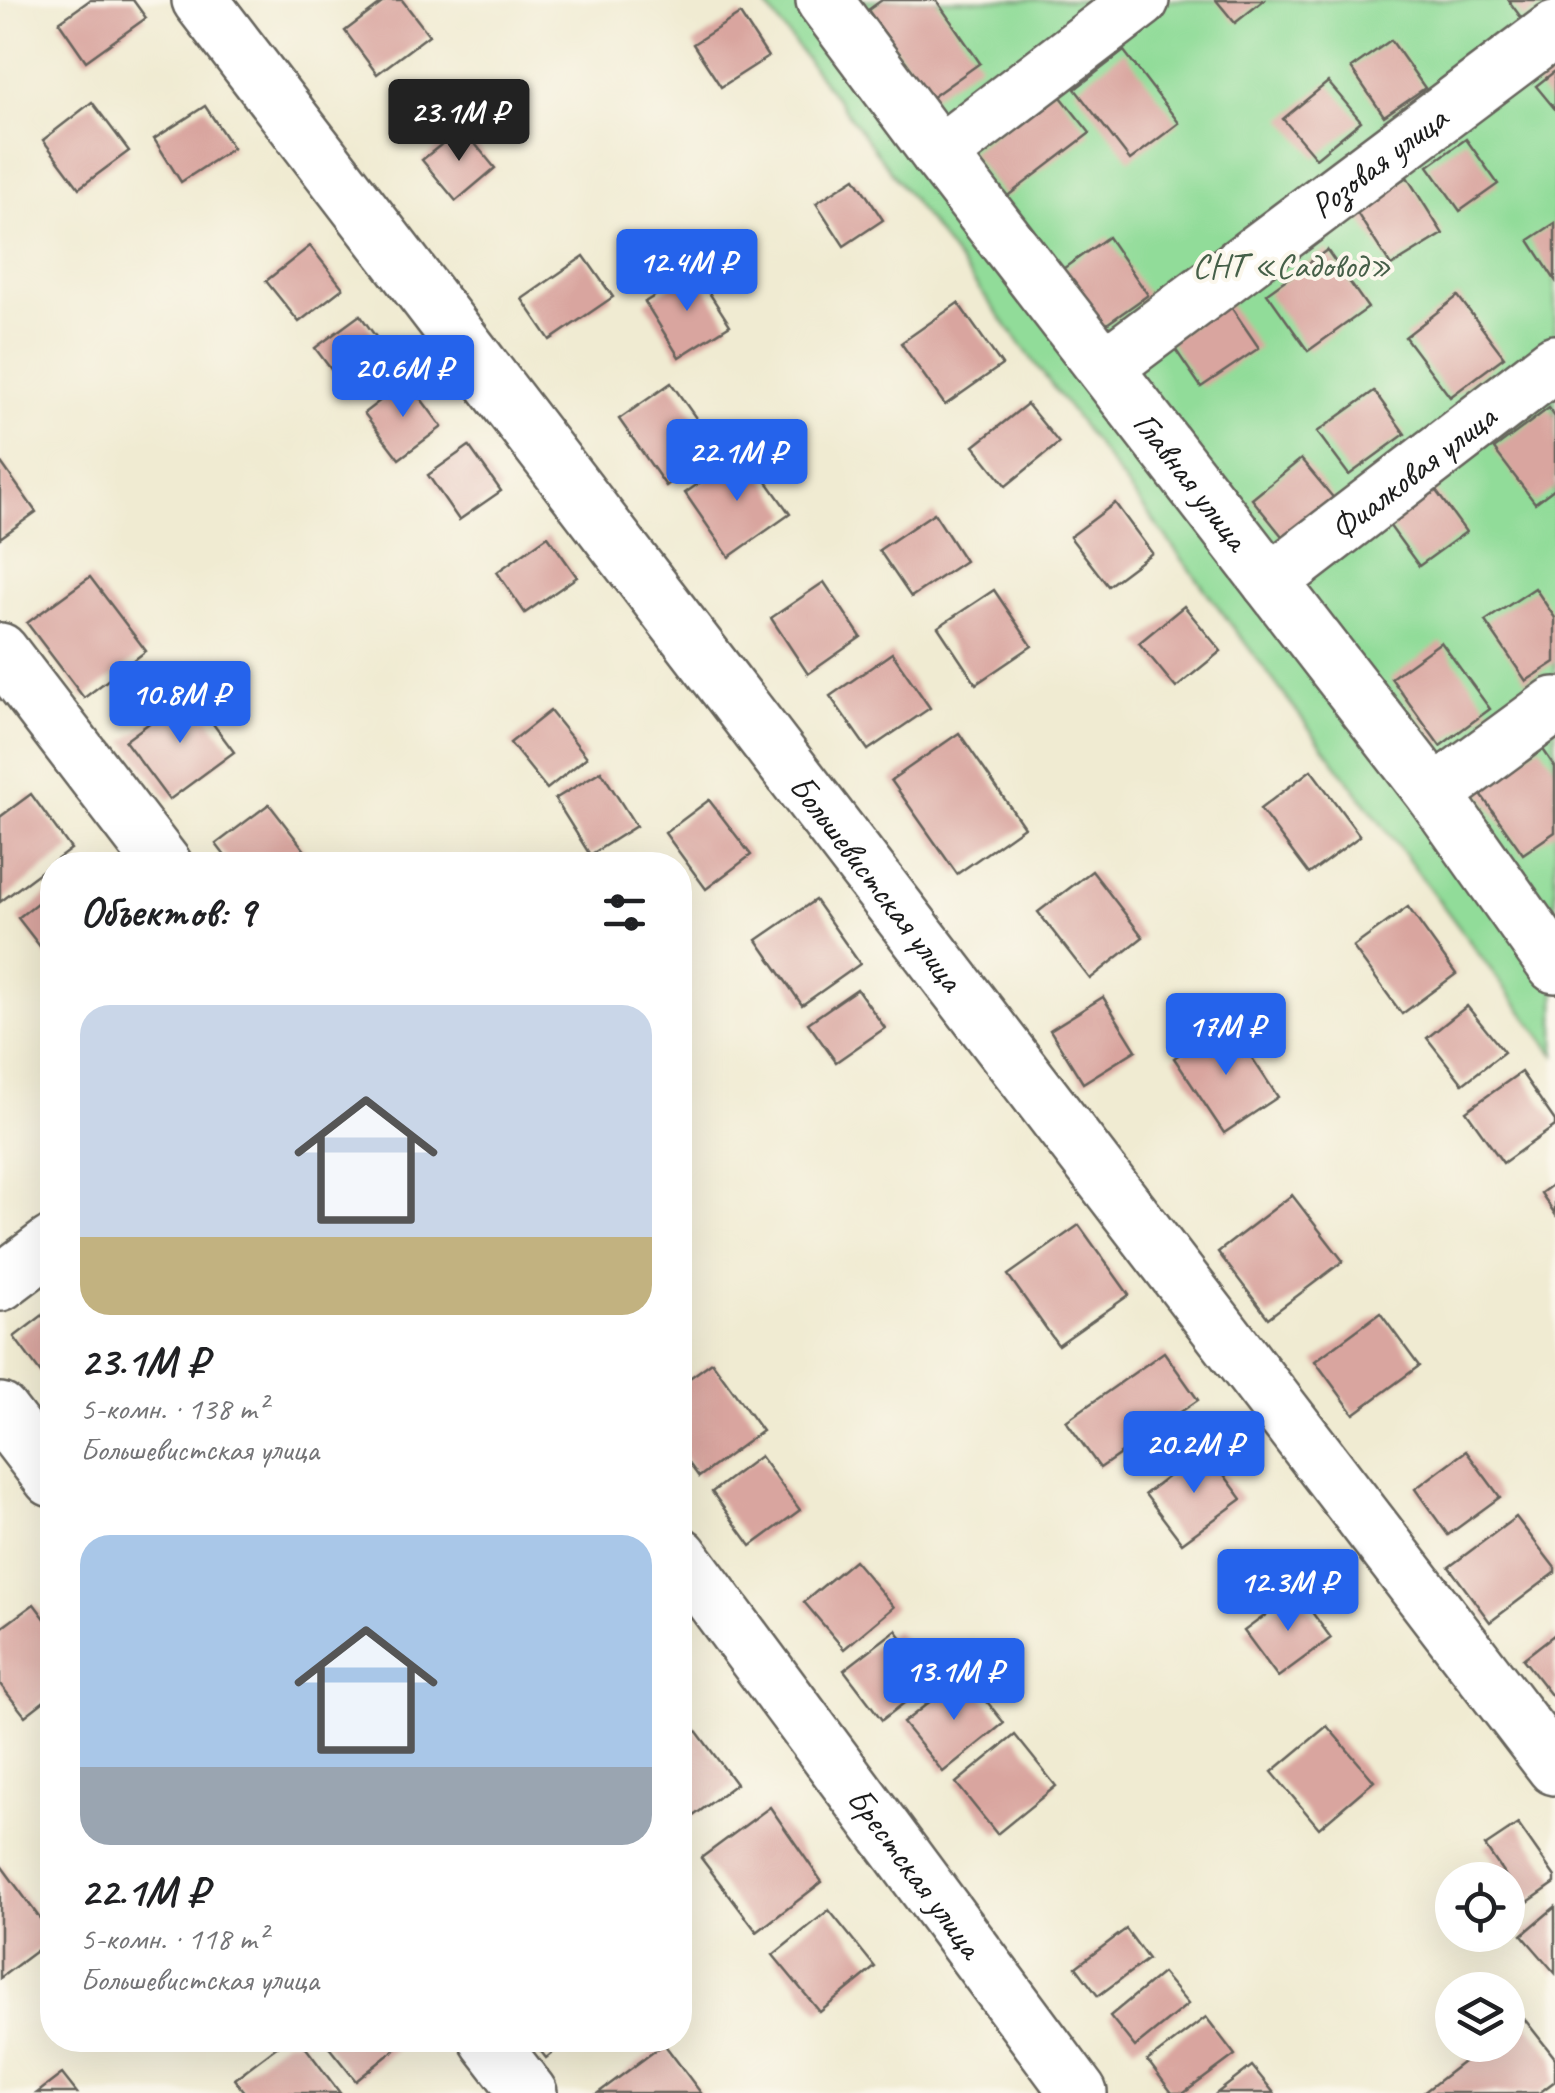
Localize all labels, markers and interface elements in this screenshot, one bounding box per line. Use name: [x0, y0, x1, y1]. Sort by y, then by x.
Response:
pin: 23.1M ₽: [367, 79, 551, 164]
text: 23.1M ₽: [410, 91, 508, 132]
street label: Розовая улица: [1301, 94, 1459, 228]
pin: 12.4M ₽: [595, 229, 779, 314]
text: 12.4M ₽: [638, 241, 736, 282]
park label: СНТ «Садовод»: [1192, 243, 1392, 288]
pin: 20.6M ₽: [311, 335, 495, 420]
text: 20.6M ₽: [354, 347, 452, 388]
street label: Фиалковая улица: [1321, 394, 1507, 551]
street label: Главная улица: [1123, 402, 1261, 561]
pin: 22.1M ₽: [645, 419, 829, 504]
text: 22.1M ₽: [688, 431, 786, 472]
pin: 10.8M ₽: [88, 661, 272, 746]
text: 10.8M ₽: [131, 673, 229, 714]
street label: Большевистская улица: [779, 765, 975, 1002]
icon: filters: [597, 885, 652, 940]
text: Объектов: 9: [80, 886, 255, 939]
pin: 17M ₽: [1156, 993, 1296, 1078]
text: 17M ₽: [1188, 1005, 1264, 1046]
icon: home: [276, 1070, 456, 1250]
text: 23.1M ₽: [80, 1335, 208, 1388]
text: 5-комн. · 138 m²: [80, 1388, 267, 1429]
pin: 20.2M ₽: [1102, 1411, 1286, 1496]
text: 20.2M ₽: [1145, 1423, 1243, 1464]
text: Большевистская улица: [80, 1429, 319, 1470]
pin: 12.3M ₽: [1196, 1549, 1380, 1634]
text: 12.3M ₽: [1239, 1561, 1337, 1602]
icon: home: [276, 1600, 456, 1780]
pin: 13.1M ₽: [862, 1638, 1046, 1723]
text: 13.1M ₽: [905, 1650, 1003, 1691]
street label: Брестская улица: [837, 1778, 995, 1969]
map controls: [1435, 1862, 1525, 2062]
button: locate: [1435, 1862, 1525, 1952]
text: 22.1M ₽: [80, 1865, 208, 1918]
text: 5-комн. · 118 m²: [80, 1918, 267, 1959]
text: Большевистская улица: [80, 1959, 319, 2000]
button: layers: [1435, 1972, 1525, 2062]

